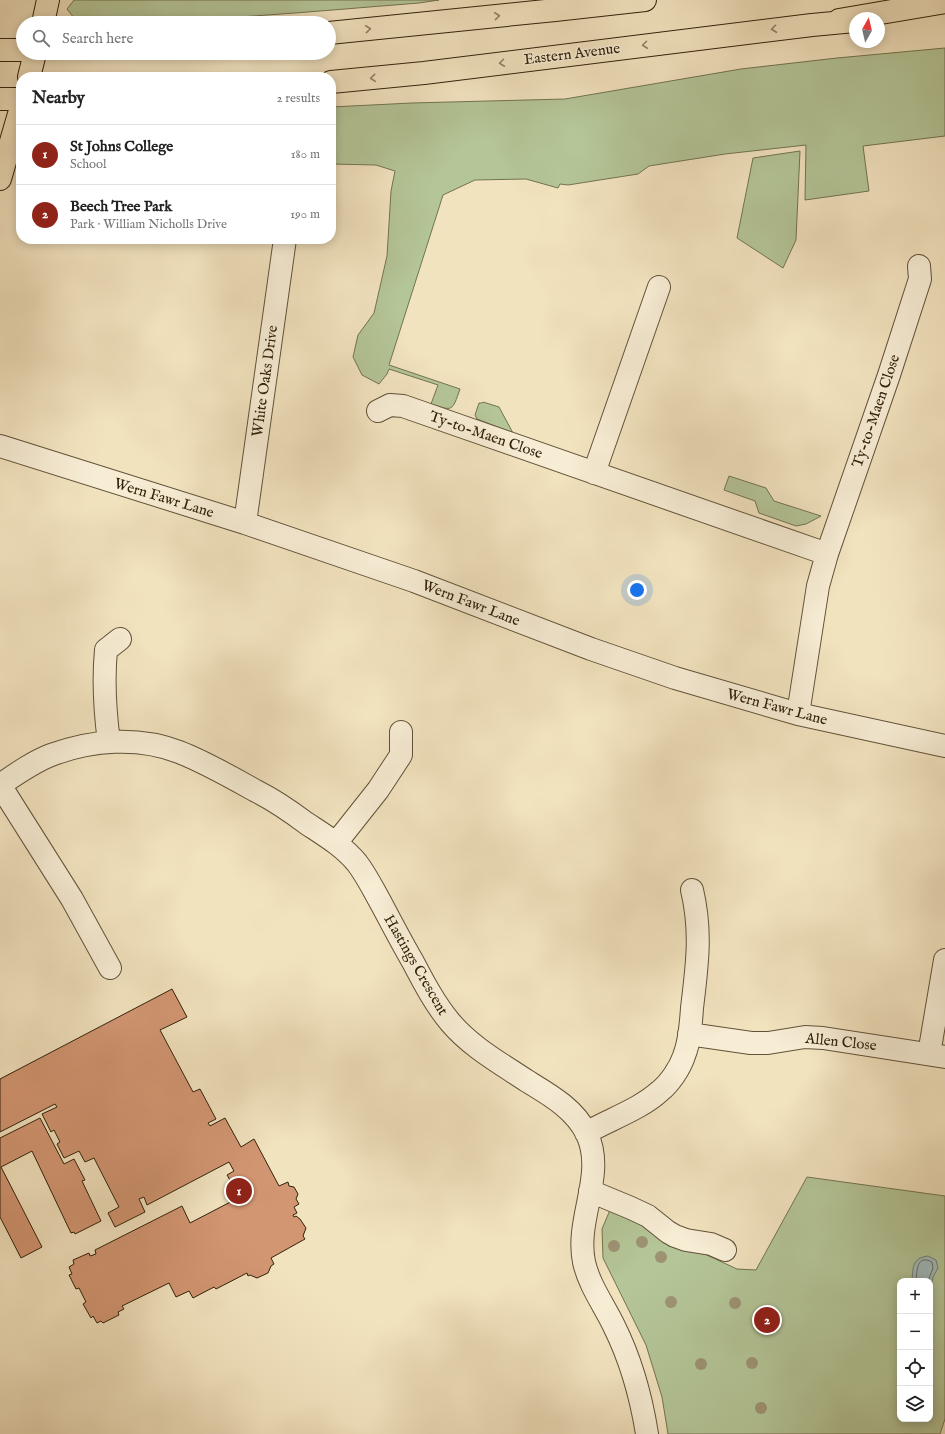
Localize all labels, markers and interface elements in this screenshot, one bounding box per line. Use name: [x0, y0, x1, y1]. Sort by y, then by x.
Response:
one-way arrow: [494, 12, 500, 21]
north arrow: [849, 12, 885, 48]
search box: [16, 16, 336, 60]
one-way arrow: [771, 24, 777, 33]
one-way arrow: [365, 25, 371, 34]
icon: search: [30, 27, 52, 49]
text: Search here: [62, 29, 133, 48]
street label: Eastern Avenue: [523, 39, 621, 69]
one-way arrow: [642, 41, 648, 50]
one-way arrow: [499, 58, 505, 67]
one-way arrow: [370, 73, 376, 82]
text: Nearby: [32, 88, 85, 109]
text: 2 results: [276, 90, 320, 107]
text: St Johns College: [70, 137, 173, 156]
text: 1: [43, 146, 47, 163]
text: 180 m: [291, 146, 320, 163]
text: School: [70, 156, 107, 173]
text: Beech Tree Park: [70, 197, 172, 216]
text: 2: [42, 206, 48, 223]
text: 190 m: [290, 206, 320, 223]
text: Park · William Nicholls Drive: [70, 216, 227, 233]
street label: White Oaks Drive: [248, 324, 282, 438]
street label: Ty-to-Maen Close: [848, 352, 904, 470]
street label: Ty-to-Maen Close: [427, 407, 545, 463]
street label: Wern Fawr Lane: [112, 474, 216, 522]
street label: Wern Fawr Lane: [419, 576, 523, 630]
your location: [627, 580, 647, 600]
street label: Wern Fawr Lane: [725, 684, 830, 730]
street label: Hastings Crescent: [379, 911, 453, 1019]
street label: Allen Close: [803, 1029, 878, 1055]
pin: 1: [226, 1176, 252, 1206]
map controls: [897, 1278, 933, 1422]
button: +: [897, 1278, 933, 1314]
pin: 2: [754, 1305, 780, 1335]
button: −: [897, 1314, 933, 1350]
button: locate: [897, 1350, 933, 1386]
button: layers: [897, 1386, 933, 1422]

